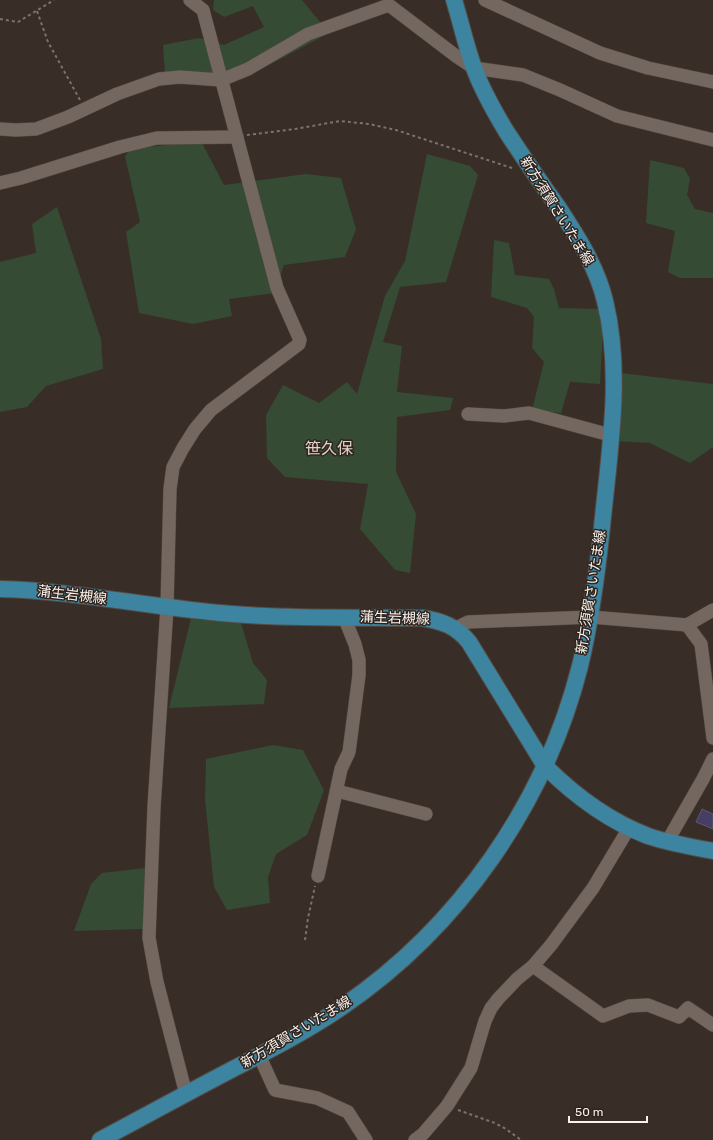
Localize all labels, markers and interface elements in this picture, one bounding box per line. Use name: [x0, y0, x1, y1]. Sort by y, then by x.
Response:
street label: 新方須賀さいたま線: [517, 153, 597, 269]
district label: 笹久保: [305, 439, 353, 458]
street label: 新方須賀さいたま線: [573, 529, 609, 655]
street label: 蒲生岩槻線: [36, 582, 108, 608]
street label: 蒲生岩槻線: [360, 608, 430, 628]
street label: 新方須賀さいたま線: [238, 992, 354, 1072]
scale bar: [569, 1098, 647, 1124]
text: 50 m: [575, 1105, 603, 1119]

